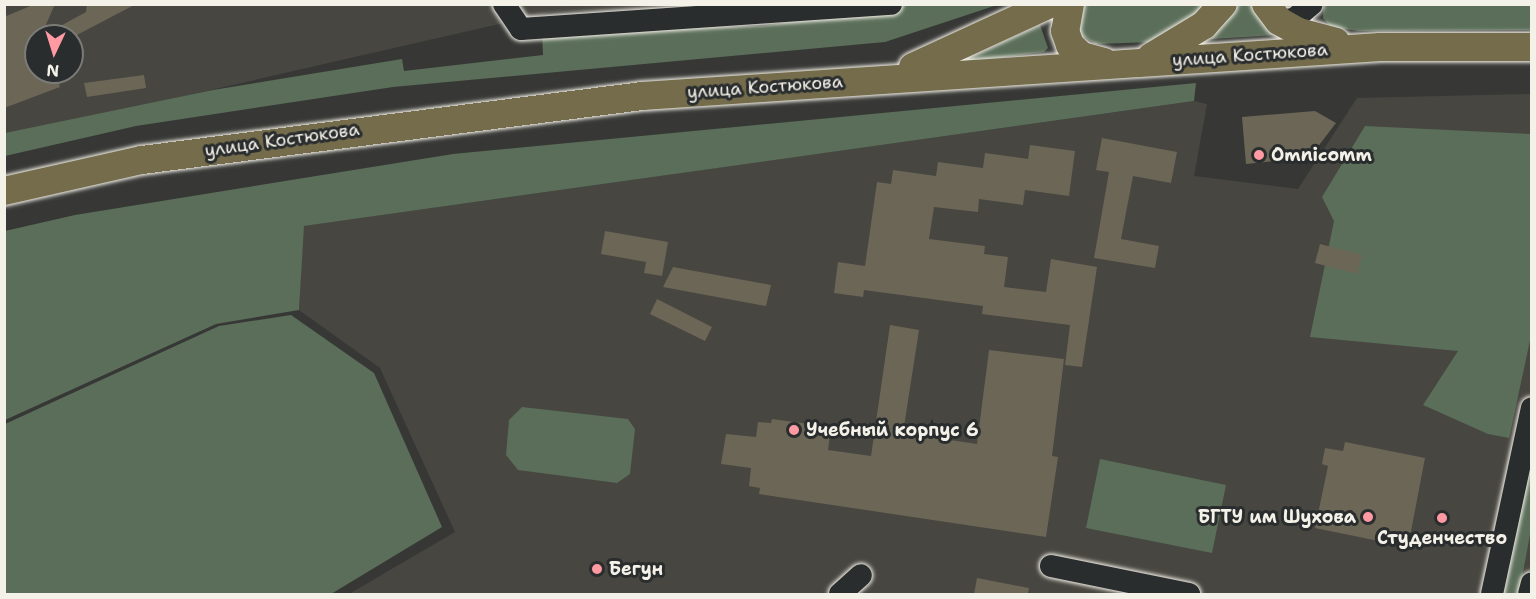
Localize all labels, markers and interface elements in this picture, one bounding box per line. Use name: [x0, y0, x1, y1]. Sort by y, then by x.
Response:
north arrow: [24, 24, 84, 84]
street label: улица Костюкова: [1172, 39, 1328, 71]
text: N: [46, 60, 60, 81]
street label: улица Костюкова: [687, 71, 843, 103]
street label: улица Костюкова: [203, 118, 361, 162]
place label: Omnicomm: [1271, 144, 1372, 166]
marker: Omnicomm: [1252, 148, 1266, 162]
place label: Учебный корпус 6: [806, 419, 979, 441]
marker: Учебный корпус 6: [787, 423, 801, 437]
place label: БГТУ им Шухова: [1198, 506, 1356, 528]
marker: БГТУ им Шухова: [1361, 510, 1375, 524]
marker: Студенчество: [1435, 511, 1449, 525]
place label: Студенчество: [1377, 527, 1507, 549]
place label: Бегун: [609, 558, 663, 580]
marker: Бегун: [590, 562, 604, 576]

